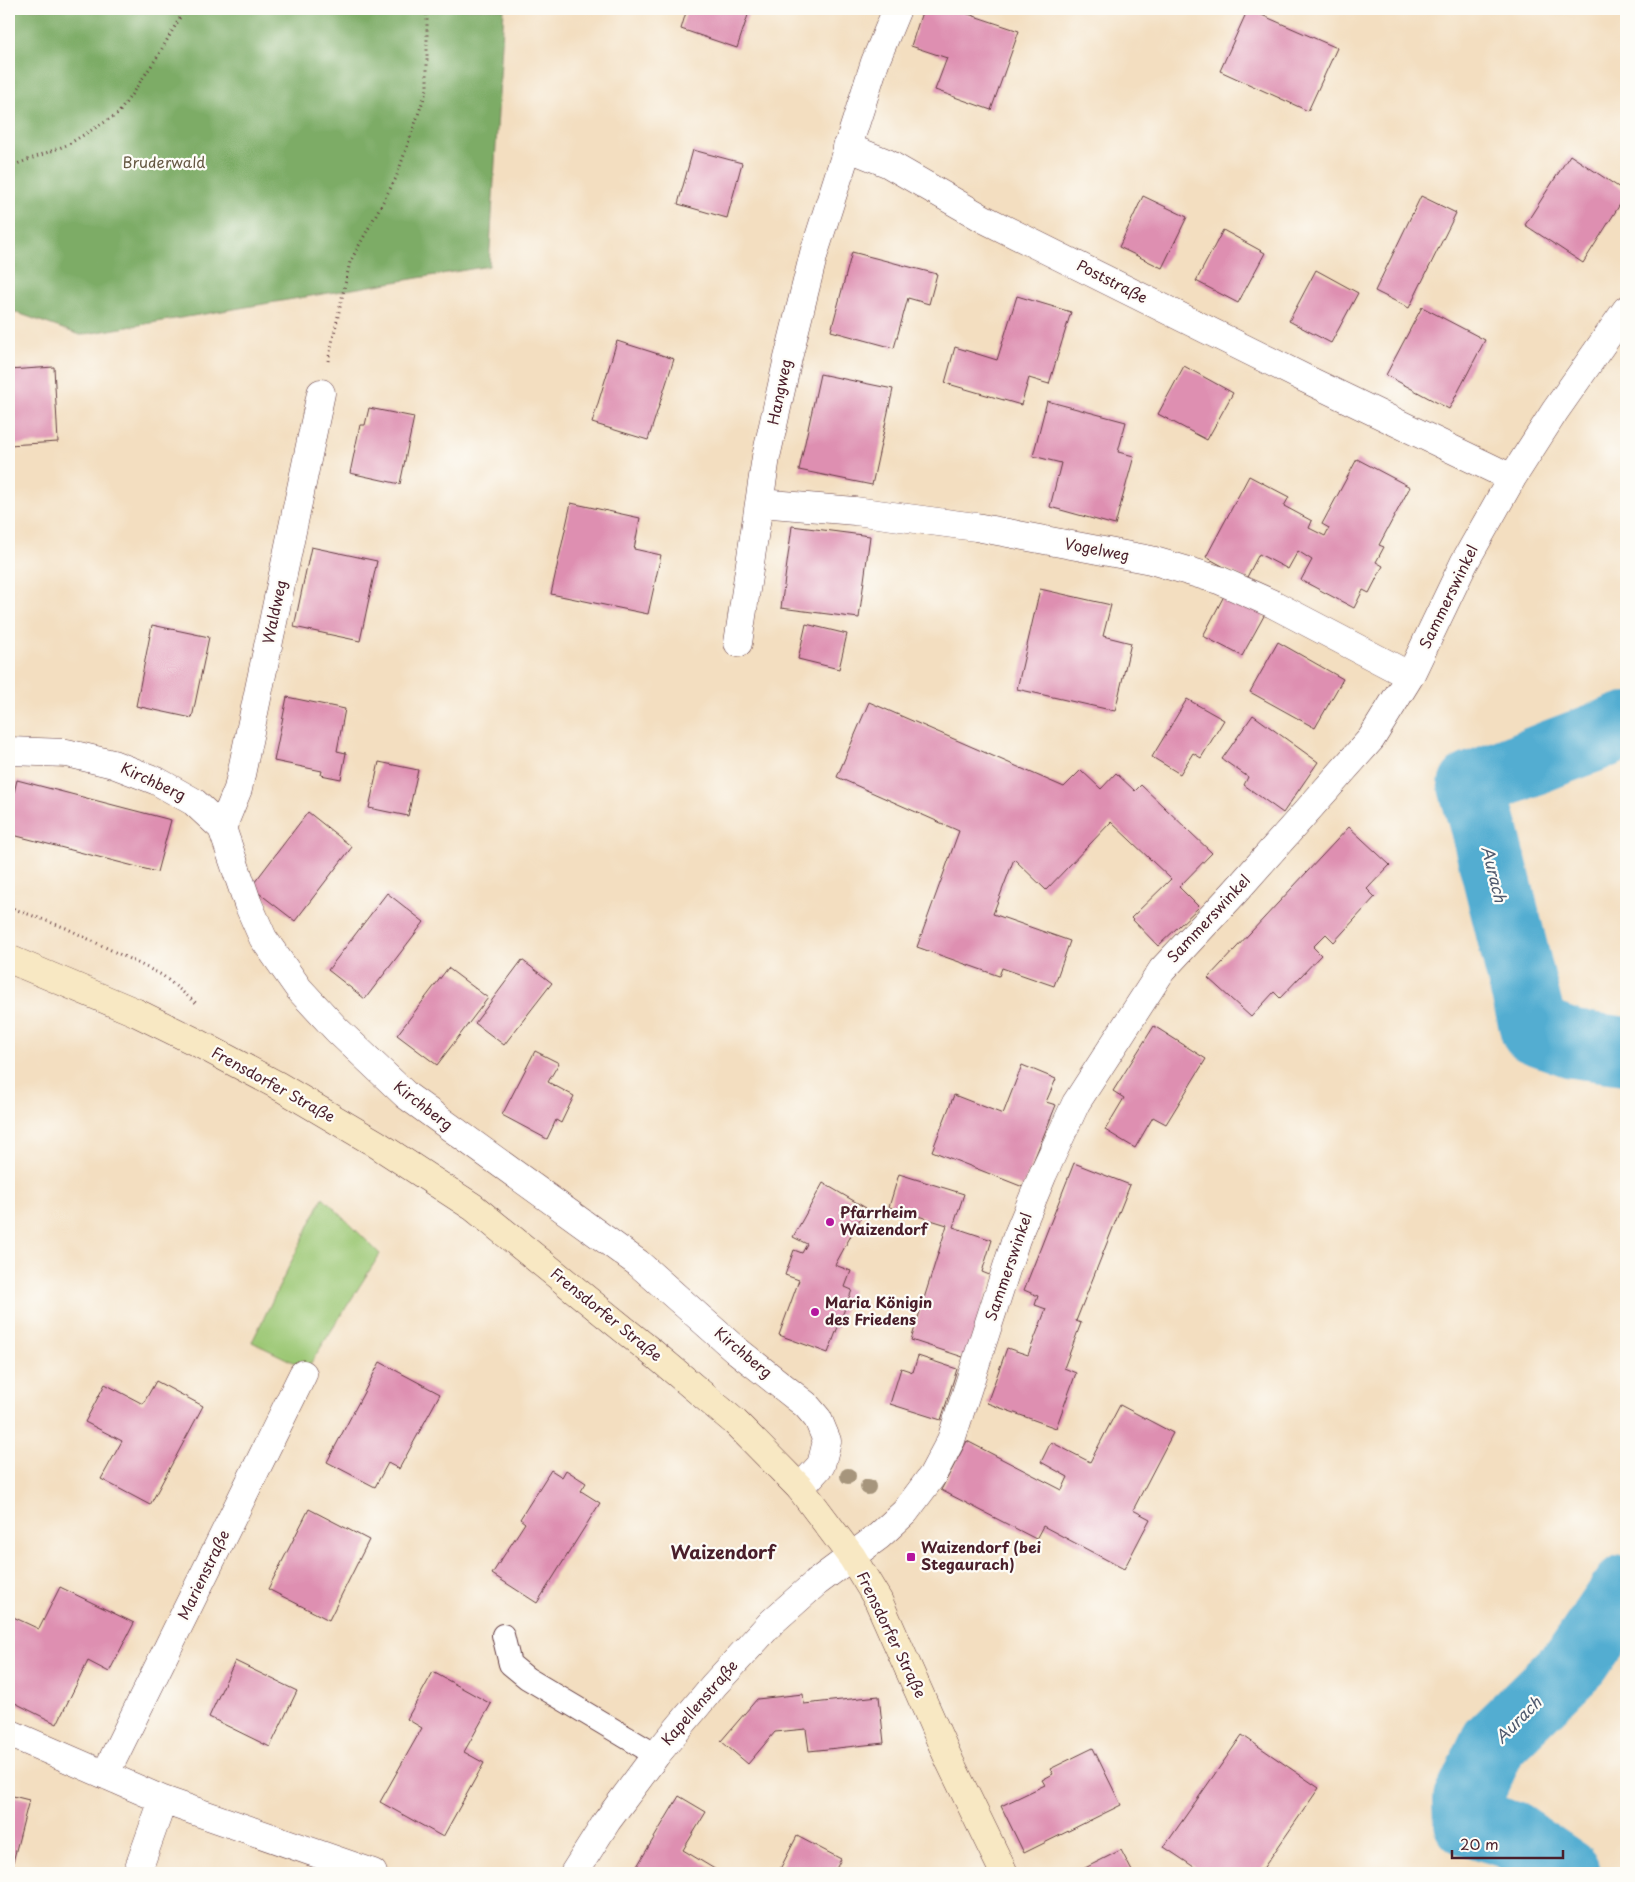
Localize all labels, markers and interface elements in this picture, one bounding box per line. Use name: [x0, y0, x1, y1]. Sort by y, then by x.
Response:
park label: Bruderwald: [123, 150, 205, 173]
street label: Poststraße: [1073, 253, 1152, 308]
street label: Hangweg: [760, 357, 797, 427]
street label: Vogelweg: [1063, 531, 1132, 566]
street label: Sammerswinkel: [1413, 540, 1483, 652]
street label: Waldweg: [256, 578, 292, 646]
street label: Kirchberg: [117, 756, 190, 806]
water label: Aurach: [1476, 843, 1514, 905]
street label: Sammerswinkel: [1161, 869, 1255, 967]
street label: Frensdorfer Straße: [208, 1040, 340, 1127]
street label: Kirchberg: [389, 1074, 458, 1135]
place label: Pfarrheim Waizendorf: [840, 1200, 929, 1240]
street label: Sammerswinkel: [978, 1209, 1037, 1324]
marker: Pfarrheim Waizendorf: [824, 1216, 836, 1228]
street label: Frensdorfer Straße: [546, 1261, 668, 1366]
place label: Maria Königin des Friedens: [825, 1290, 932, 1330]
marker: Maria Königin des Friedens: [809, 1306, 821, 1318]
street label: Kirchberg: [710, 1321, 778, 1383]
street label: Marienstraße: [171, 1525, 234, 1623]
place label: Waizendorf (bei Stegaurach): [921, 1535, 1042, 1575]
district label: Waizendorf: [670, 1538, 777, 1565]
marker: Waizendorf (bei Stegaurach): [905, 1551, 917, 1563]
street label: Frensdorfer Straße: [852, 1567, 933, 1702]
street label: Kapellenstraße: [655, 1654, 743, 1750]
water label: Aurach: [1489, 1690, 1546, 1748]
scale bar: [1452, 1827, 1564, 1859]
text: 20 m: [1460, 1832, 1499, 1855]

